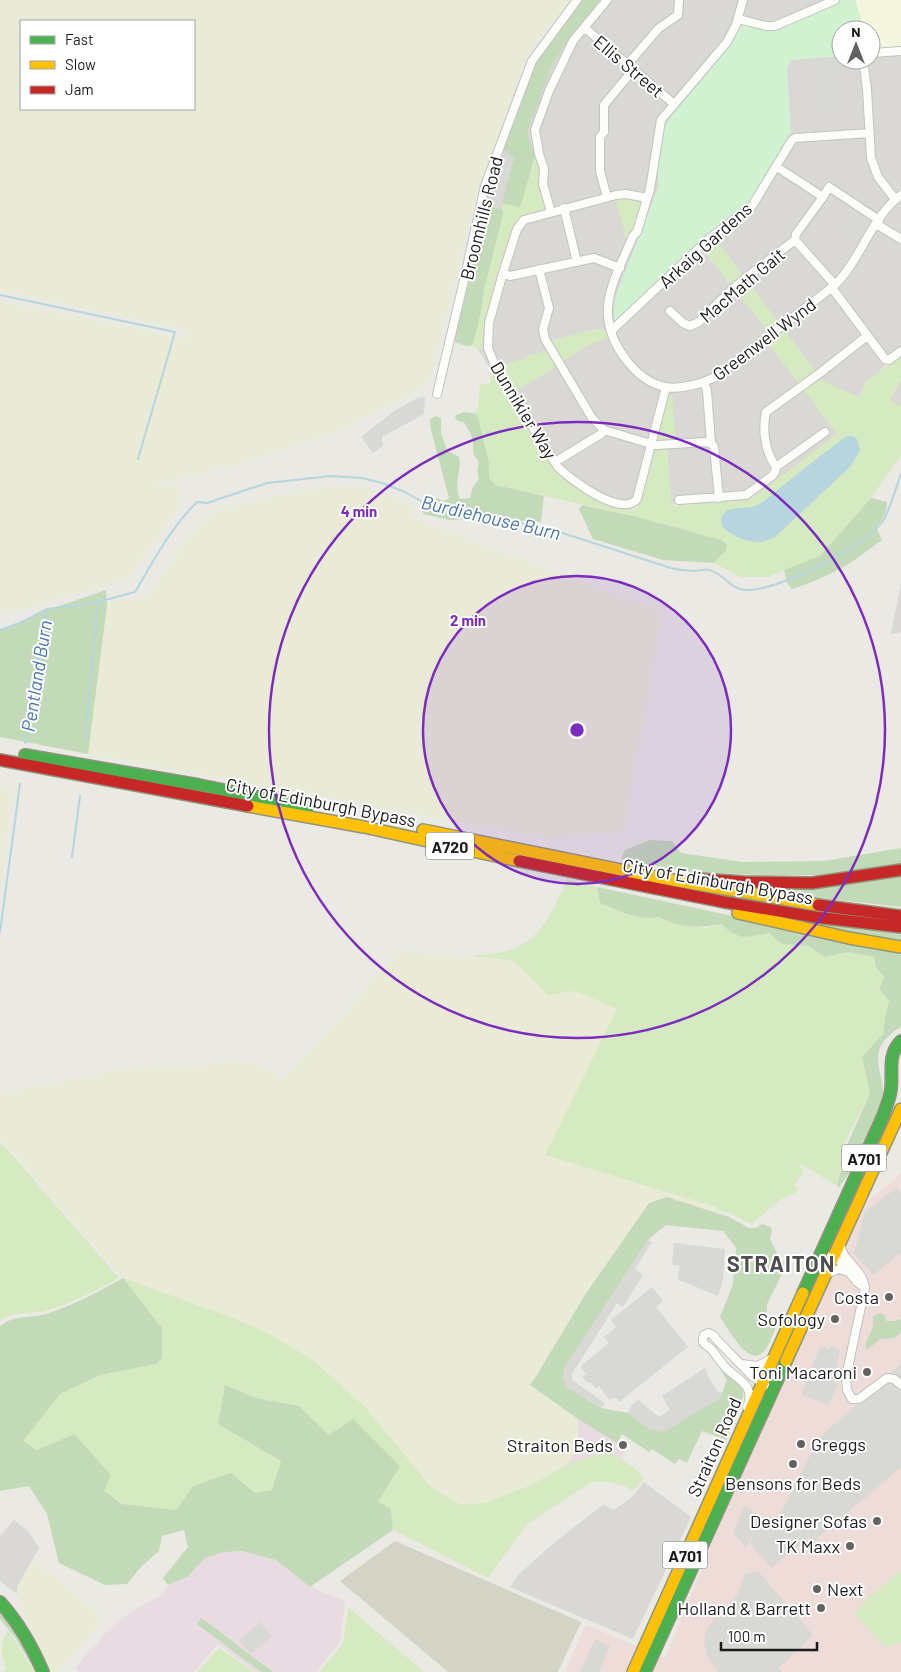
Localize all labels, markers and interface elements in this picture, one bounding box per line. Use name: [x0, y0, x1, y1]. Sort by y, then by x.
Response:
legend: [20, 20, 195, 110]
north arrow: [831, 20, 881, 70]
text: N: [851, 23, 861, 40]
text: Fast: [65, 30, 93, 48]
street label: Ellis Street: [589, 30, 669, 102]
text: Slow: [65, 55, 96, 73]
text: Jam: [65, 80, 94, 98]
street label: Broomhills Road: [455, 154, 507, 282]
street label: Arkaig Gardens: [654, 197, 756, 293]
street label: MacMath Gait: [695, 243, 789, 327]
street label: Greenwell Wynd: [708, 293, 820, 385]
street label: Dunnikier Way: [486, 357, 562, 463]
water label: Burdiehouse Burn: [419, 490, 563, 544]
text: 4 min: [341, 502, 377, 520]
text: 2 min: [450, 611, 486, 629]
water label: Pentland Burn: [16, 618, 56, 733]
centre of rings: [568, 721, 586, 739]
street label: City of Edinburgh Bypass: [224, 773, 418, 831]
road number: A720: [426, 832, 474, 859]
street label: City of Edinburgh Bypass: [621, 853, 815, 909]
road number: A701: [842, 1144, 886, 1172]
district label: STRAITON: [727, 1250, 835, 1276]
place label: Costa: [834, 1286, 879, 1308]
marker: Costa: [883, 1291, 895, 1303]
place label: Sofology: [758, 1308, 825, 1330]
marker: Sofology: [829, 1313, 841, 1325]
place label: Toni Macaroni: [749, 1361, 857, 1383]
marker: Toni Macaroni: [861, 1366, 873, 1378]
street label: Straiton Road: [682, 1394, 746, 1500]
place label: Greggs: [811, 1433, 866, 1455]
place label: Straiton Beds: [507, 1434, 613, 1456]
marker: Greggs: [795, 1438, 807, 1450]
marker: Straiton Beds: [617, 1439, 629, 1451]
marker: Bensons for Beds: [787, 1458, 799, 1470]
place label: Bensons for Beds: [725, 1472, 861, 1494]
place label: Designer Sofas: [750, 1510, 867, 1532]
marker: Designer Sofas: [871, 1515, 883, 1527]
place label: TK Maxx: [776, 1535, 840, 1557]
marker: TK Maxx: [844, 1540, 856, 1552]
road number: A701: [662, 1542, 708, 1568]
place label: Next: [827, 1578, 864, 1600]
marker: Next: [811, 1583, 823, 1595]
place label: Holland & Barrett: [678, 1597, 811, 1619]
marker: Holland & Barrett: [815, 1602, 827, 1614]
scale bar: [721, 1620, 817, 1652]
text: 100 m: [728, 1627, 766, 1645]

